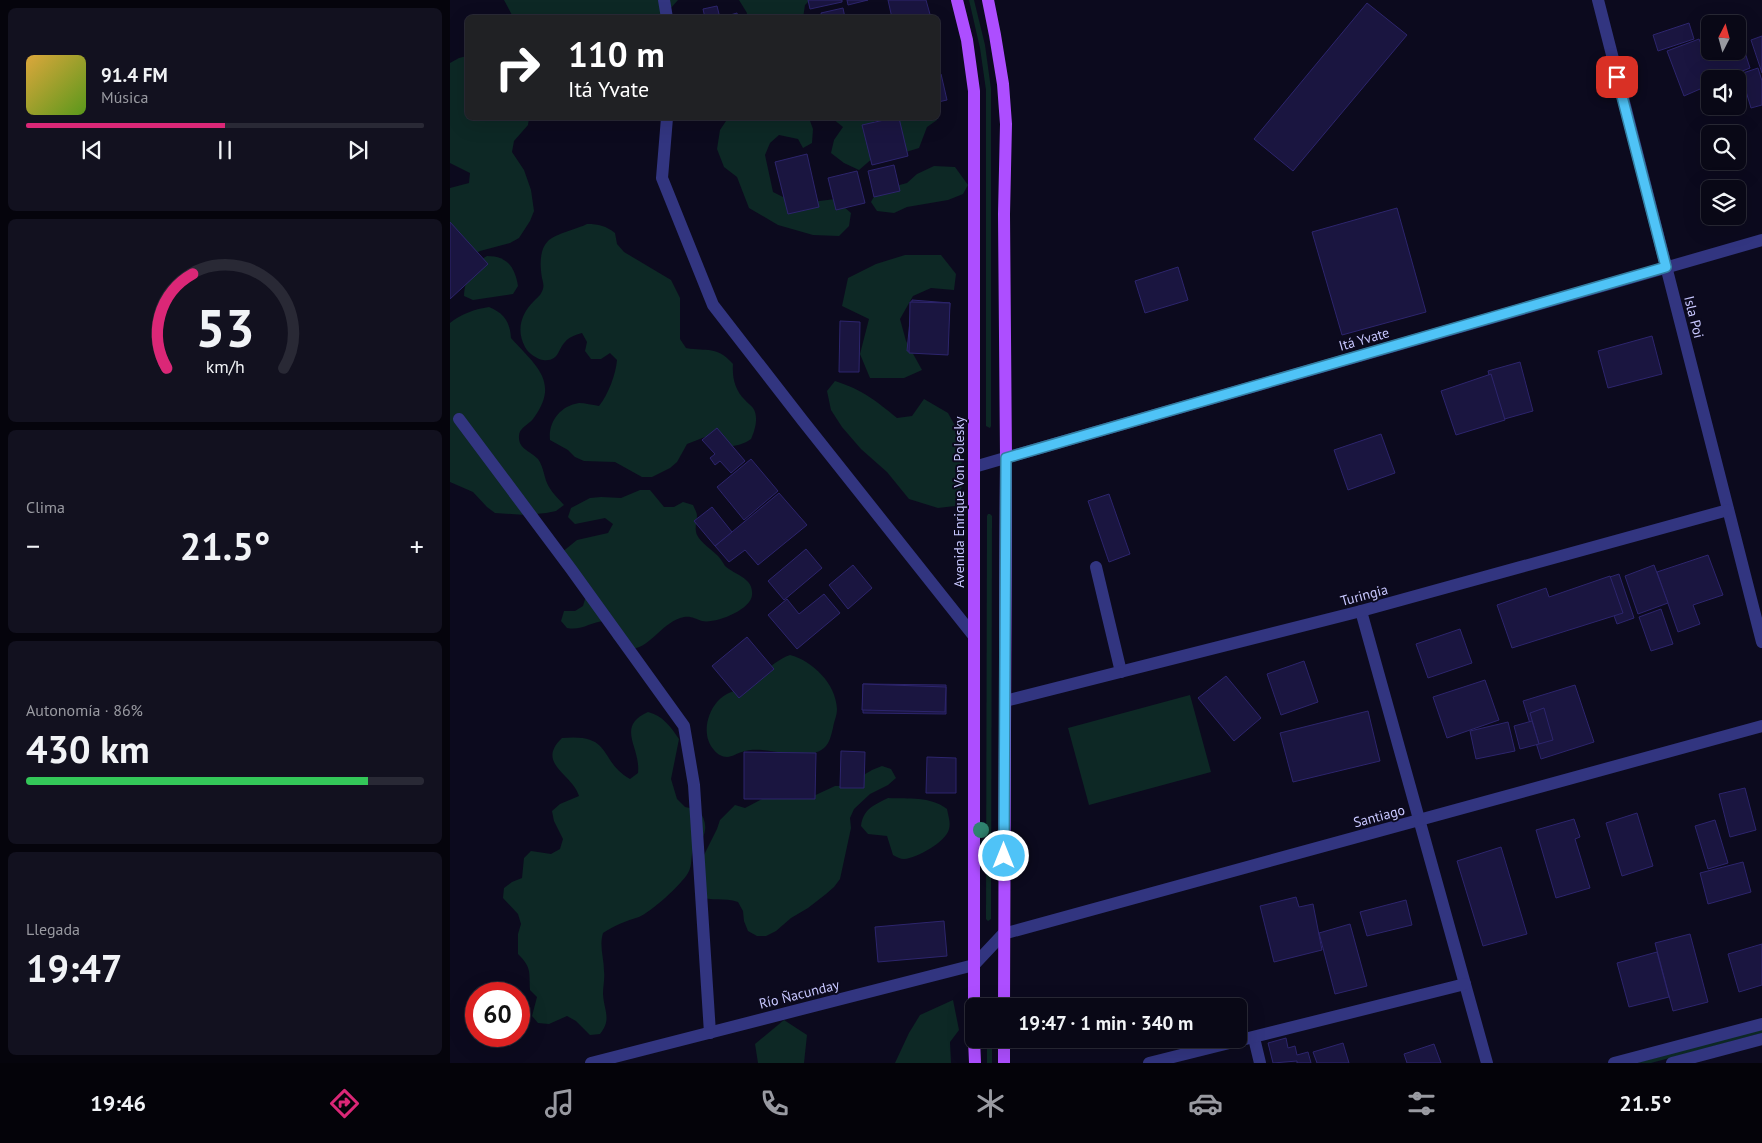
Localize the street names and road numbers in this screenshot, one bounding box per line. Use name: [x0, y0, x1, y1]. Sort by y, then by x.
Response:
street label: Isla Poi: [1680, 294, 1708, 340]
street label: Itá Yvate: [1337, 323, 1391, 355]
street label: Avenida Enrique Von Polesky: [950, 416, 968, 588]
street label: Turingia: [1338, 580, 1390, 610]
street label: Santiago: [1351, 801, 1407, 831]
street label: Río Ñacunday: [757, 975, 841, 1013]

